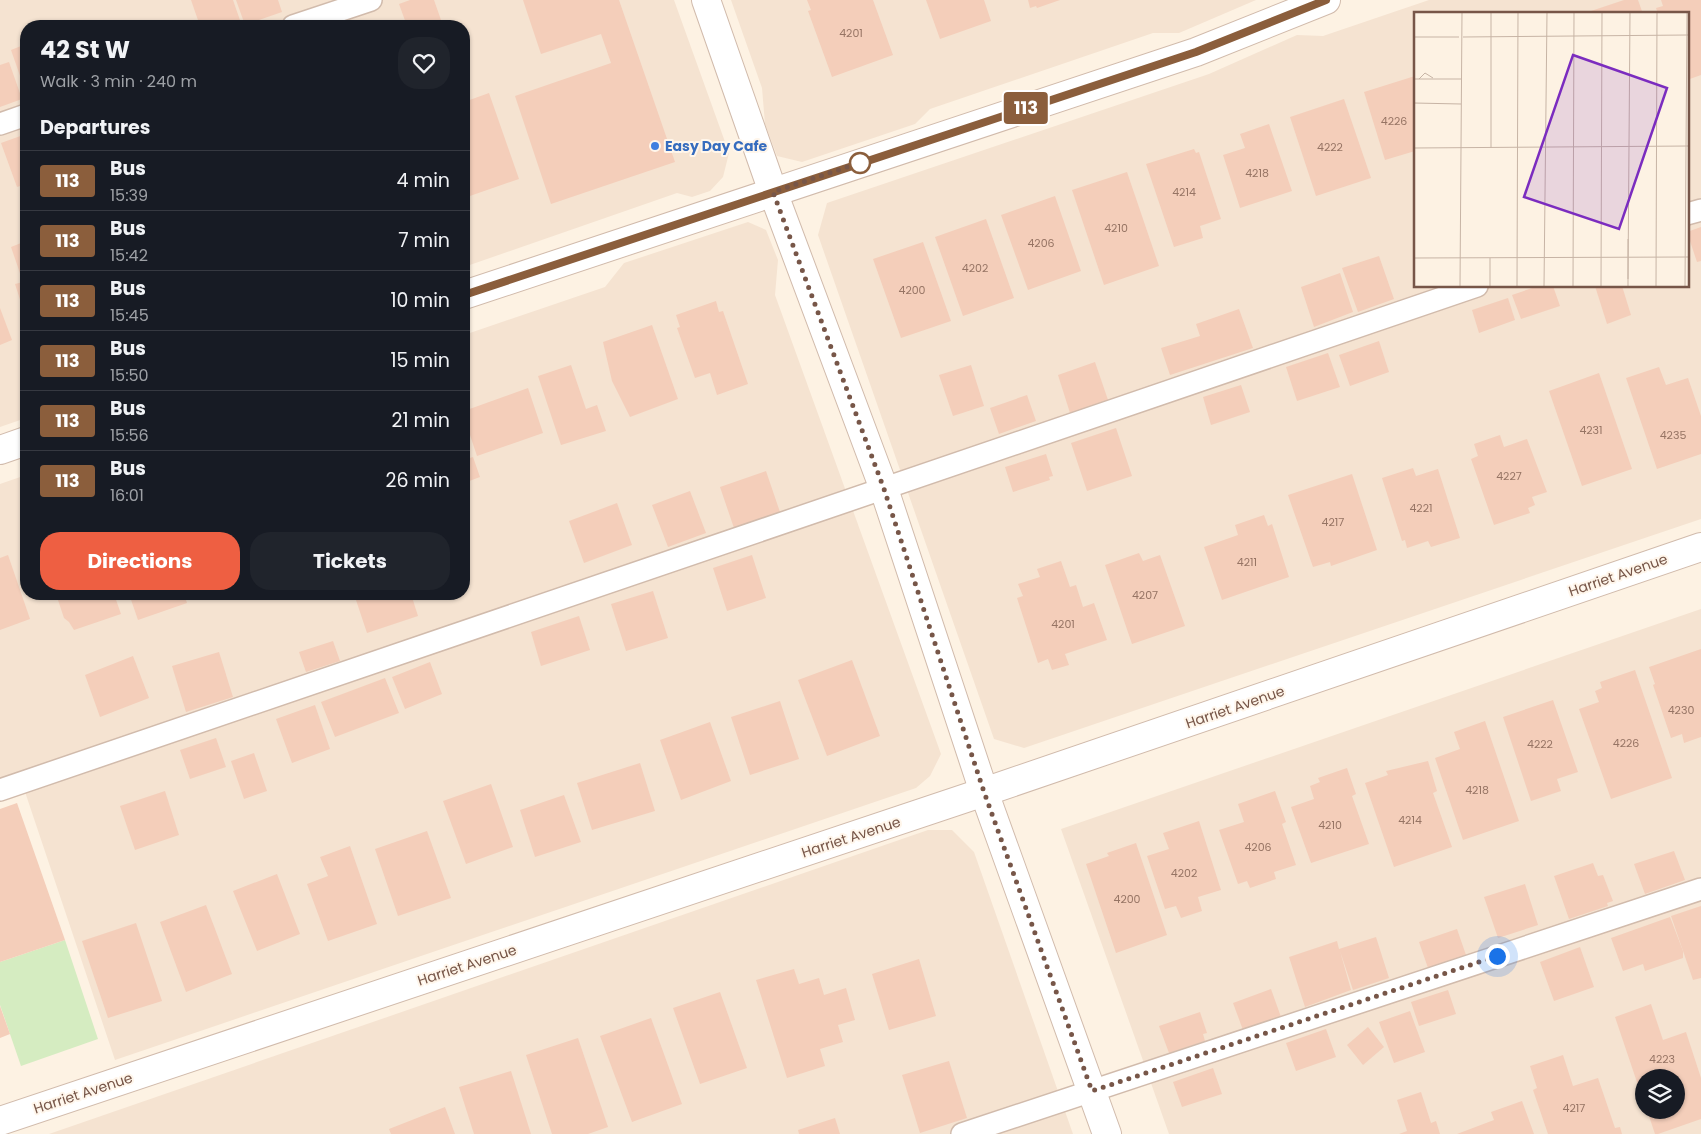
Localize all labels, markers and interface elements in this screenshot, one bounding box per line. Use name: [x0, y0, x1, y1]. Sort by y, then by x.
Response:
inset map: [1414, 12, 1688, 288]
house number: 4201: [839, 25, 863, 41]
text: 42 St W: [40, 33, 130, 66]
button: heart: [398, 37, 450, 89]
text: Walk · 3 min · 240 m: [40, 70, 197, 93]
line badge: 113: [997, 92, 1055, 124]
text: 113: [1014, 95, 1038, 120]
house number: 4226: [1381, 113, 1407, 129]
text: Departures: [40, 114, 150, 141]
place label: Easy Day Cafe: [665, 136, 767, 156]
house number: 4222: [1317, 139, 1343, 155]
marker: Easy Day Cafe: [649, 140, 661, 152]
unlabelled marker: [849, 152, 871, 174]
text: Bus: [110, 155, 146, 182]
house number: 4218: [1245, 165, 1269, 181]
text: 4 min: [397, 167, 450, 194]
text: 113: [55, 168, 80, 193]
text: 15:39: [110, 184, 148, 207]
house number: 4214: [1172, 184, 1196, 200]
text: Bus: [110, 215, 146, 242]
house number: 4210: [1104, 220, 1128, 236]
text: 7 min: [398, 227, 450, 254]
text: 113: [55, 228, 80, 253]
house number: 4206: [1027, 235, 1055, 251]
text: 15:42: [110, 244, 148, 267]
house number: 4202: [962, 260, 988, 276]
text: Bus: [110, 275, 146, 302]
house number: 4200: [898, 282, 926, 298]
text: 10 min: [391, 287, 450, 314]
text: 113: [55, 288, 80, 313]
text: 15:45: [110, 304, 149, 327]
text: Bus: [110, 335, 146, 362]
text: 15 min: [391, 347, 450, 374]
text: 113: [55, 348, 80, 373]
text: 15:50: [110, 364, 149, 387]
text: Bus: [110, 395, 146, 422]
text: 21 min: [392, 407, 450, 434]
text: 113: [55, 408, 80, 433]
house number: 4231: [1579, 422, 1603, 438]
text: 15:56: [110, 424, 149, 447]
house number: 4235: [1660, 427, 1686, 443]
text: Bus: [110, 455, 146, 482]
text: 26 min: [386, 467, 450, 494]
text: 113: [55, 468, 80, 493]
house number: 4227: [1496, 468, 1522, 484]
text: 16:01: [110, 484, 144, 507]
house number: 4221: [1409, 500, 1433, 516]
house number: 4217: [1322, 514, 1344, 530]
button: Directions: [40, 532, 240, 590]
button: Tickets: [250, 532, 450, 590]
street label: Harriet Avenue: [1566, 549, 1670, 601]
house number: 4211: [1237, 554, 1257, 570]
house number: 4207: [1132, 587, 1158, 603]
house number: 4201: [1051, 616, 1075, 632]
street label: Harriet Avenue: [1183, 681, 1287, 733]
house number: 4230: [1668, 702, 1694, 718]
house number: 4226: [1613, 735, 1639, 751]
house number: 4222: [1527, 736, 1553, 752]
house number: 4218: [1465, 782, 1489, 798]
street label: Harriet Avenue: [799, 811, 903, 862]
house number: 4214: [1398, 812, 1422, 828]
house number: 4210: [1318, 817, 1342, 833]
house number: 4206: [1244, 839, 1272, 855]
house number: 4202: [1171, 865, 1197, 881]
house number: 4200: [1113, 891, 1141, 907]
street label: Harriet Avenue: [415, 939, 519, 990]
your location: [1485, 944, 1510, 969]
house number: 4223: [1649, 1051, 1675, 1067]
street label: Harriet Avenue: [31, 1067, 135, 1118]
map controls: [1635, 1069, 1685, 1119]
button: layers: [1635, 1069, 1685, 1119]
house number: 4217: [1563, 1100, 1585, 1116]

